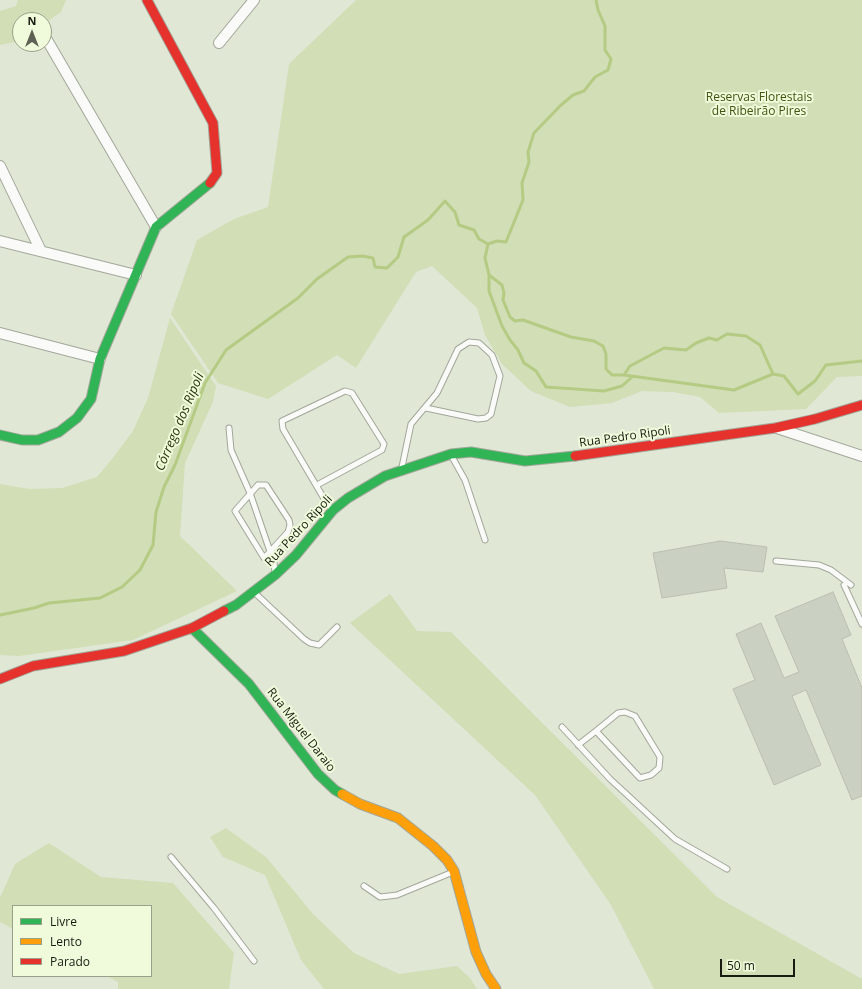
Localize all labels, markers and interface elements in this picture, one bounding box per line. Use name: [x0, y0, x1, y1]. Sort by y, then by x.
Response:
north arrow: [12, 12, 52, 52]
text: N: [28, 13, 36, 28]
park label: Reservas Florestais de Ribeirão Pires: [706, 91, 812, 119]
water label: Córrego dos Ripoli: [152, 371, 208, 473]
street label: Rua Pedro Ripoli: [578, 423, 672, 451]
street label: Rua Pedro Ripoli: [262, 492, 336, 570]
street label: Rua Miguel Daraio: [264, 685, 338, 775]
legend: [12, 905, 152, 977]
text: Livre: [50, 913, 77, 930]
text: Lento: [50, 933, 82, 950]
scale bar: [722, 951, 797, 977]
text: Parado: [50, 953, 90, 970]
text: 50 m: [727, 957, 755, 974]

